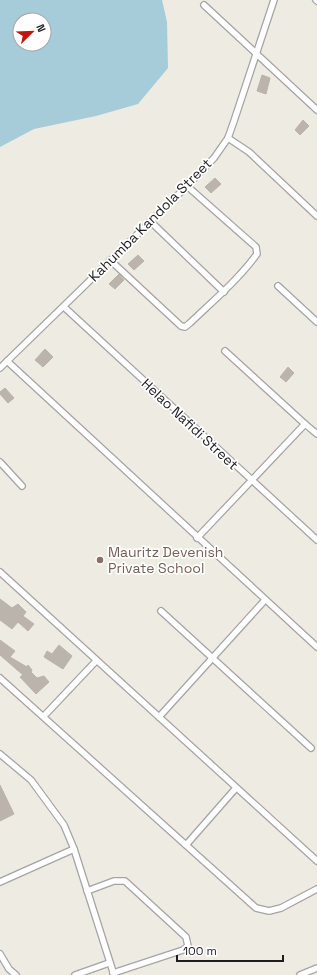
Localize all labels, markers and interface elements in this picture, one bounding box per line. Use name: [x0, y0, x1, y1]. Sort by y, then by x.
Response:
north arrow: [12, 12, 52, 52]
text: N: [33, 22, 49, 34]
street label: Kahumba Kandola Street: [85, 155, 215, 285]
street label: Helao Nafidi Street: [138, 374, 242, 474]
place label: Mauritz Devenish Private School: [108, 543, 223, 577]
marker: Mauritz Devenish Private School: [95, 555, 105, 565]
scale bar: [177, 937, 283, 963]
text: 100 m: [183, 943, 217, 959]

